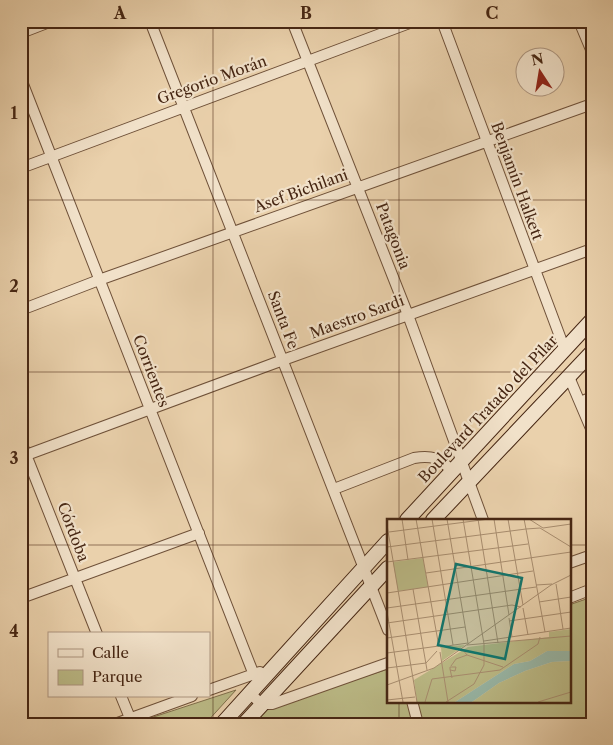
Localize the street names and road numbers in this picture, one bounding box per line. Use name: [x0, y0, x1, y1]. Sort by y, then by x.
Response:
street label: Gregorio Morán: [154, 51, 270, 108]
street label: Benjamín Halkett: [487, 119, 548, 243]
street label: Asef Bichilani: [250, 165, 351, 217]
street label: Patagonia: [372, 200, 415, 272]
street label: Santa Fe: [264, 288, 303, 352]
street label: Maestro Sardi: [307, 291, 407, 342]
street label: Boulevard Tratado del Pilar: [414, 330, 562, 486]
street label: Corrientes: [129, 332, 174, 410]
street label: Córdoba: [53, 499, 94, 564]

